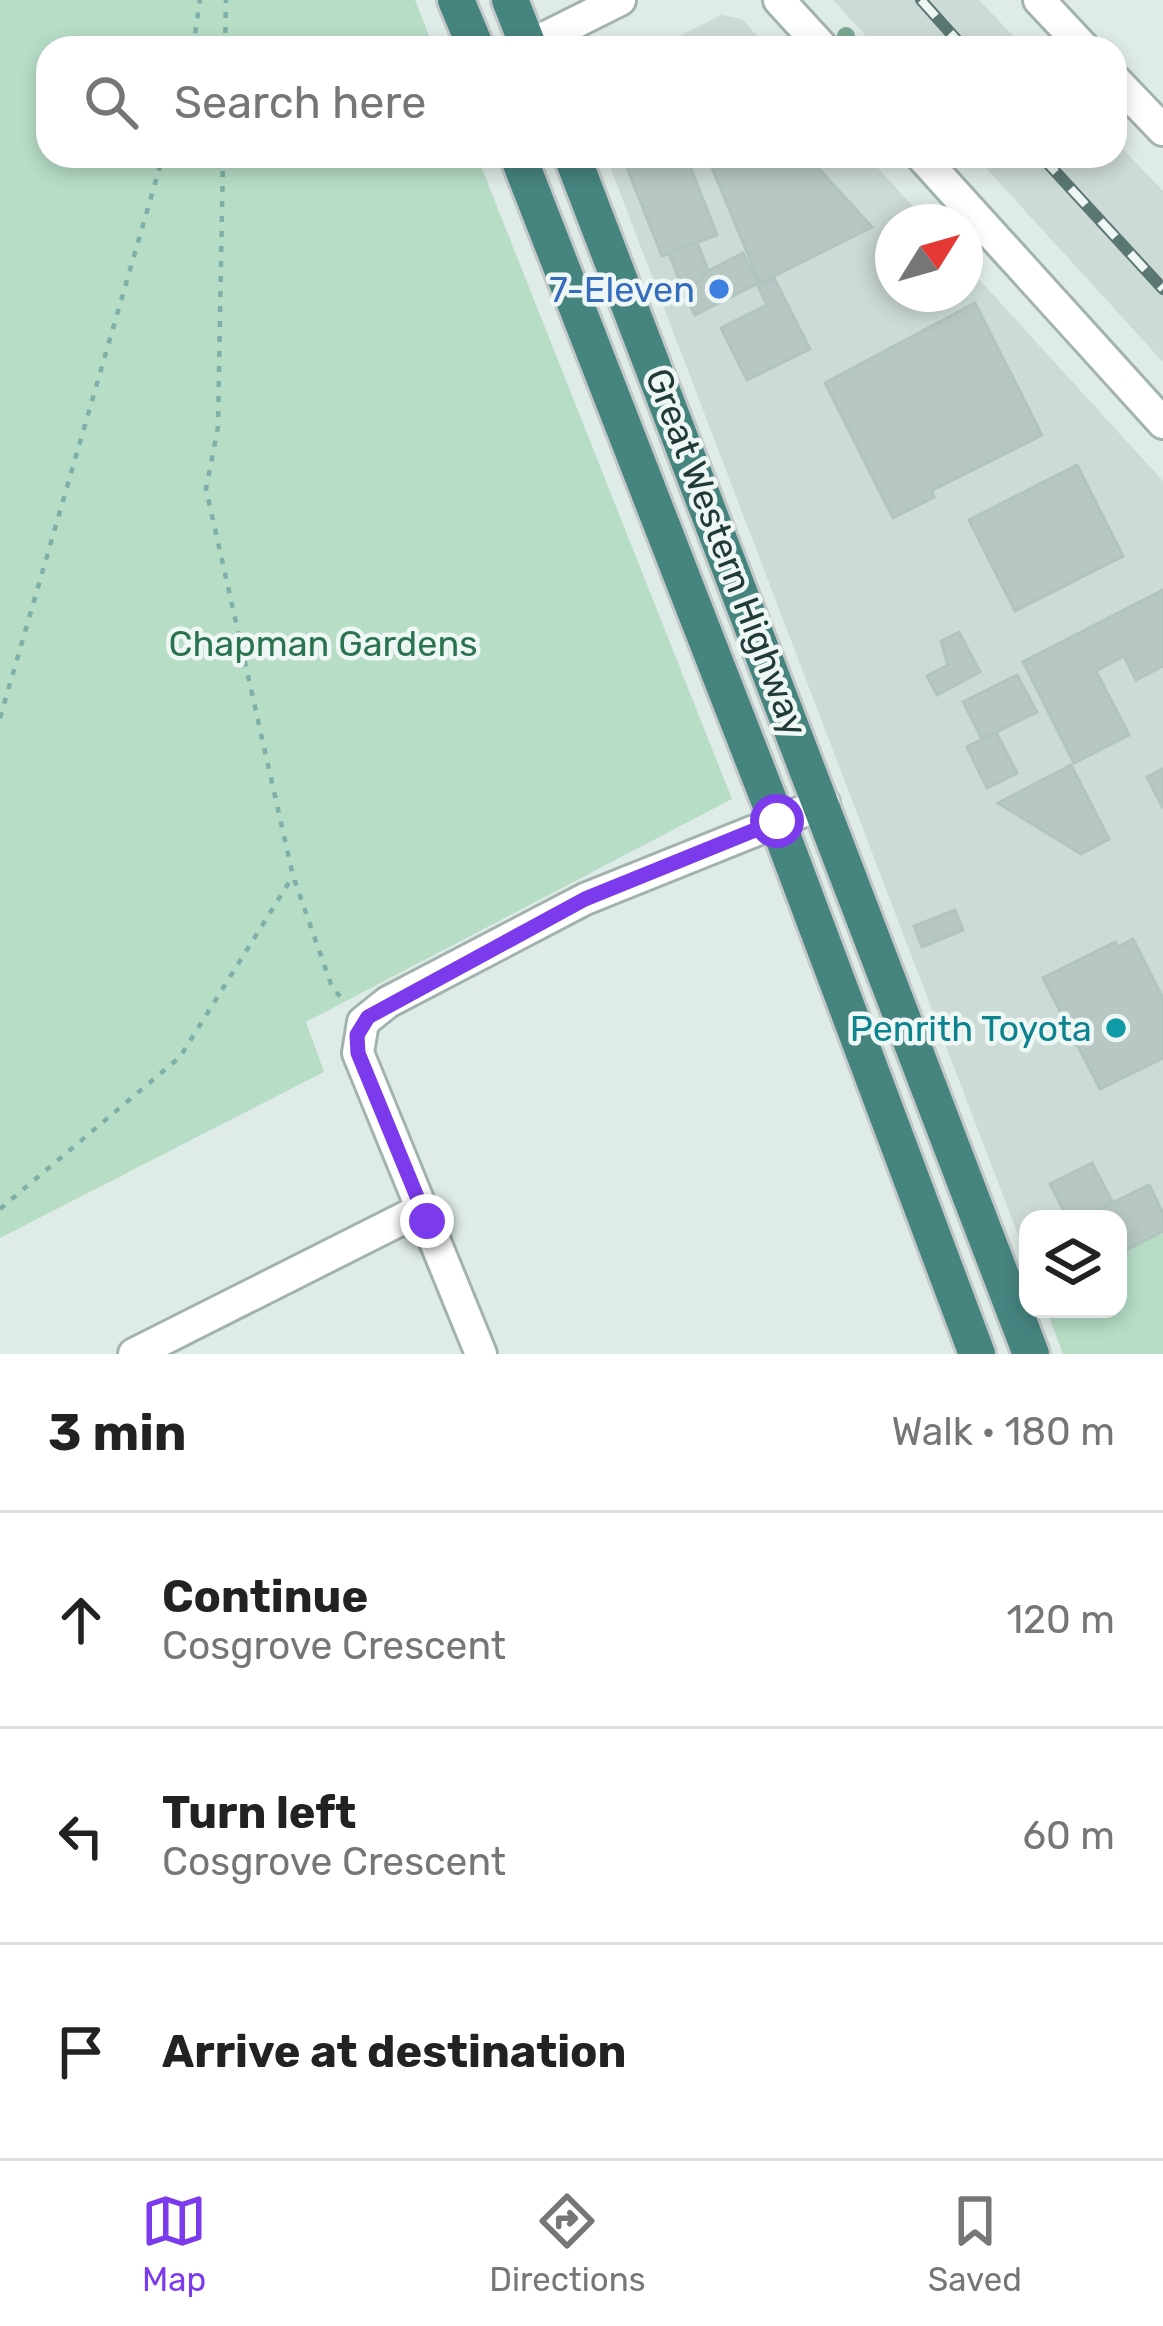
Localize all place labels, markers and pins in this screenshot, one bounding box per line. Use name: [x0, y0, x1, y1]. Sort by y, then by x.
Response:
place label: 7-Eleven: [549, 268, 695, 311]
marker: 7-Eleven: [706, 276, 732, 302]
place label: Penrith Toyota: [850, 1007, 1092, 1050]
marker: Penrith Toyota: [1103, 1015, 1129, 1041]

